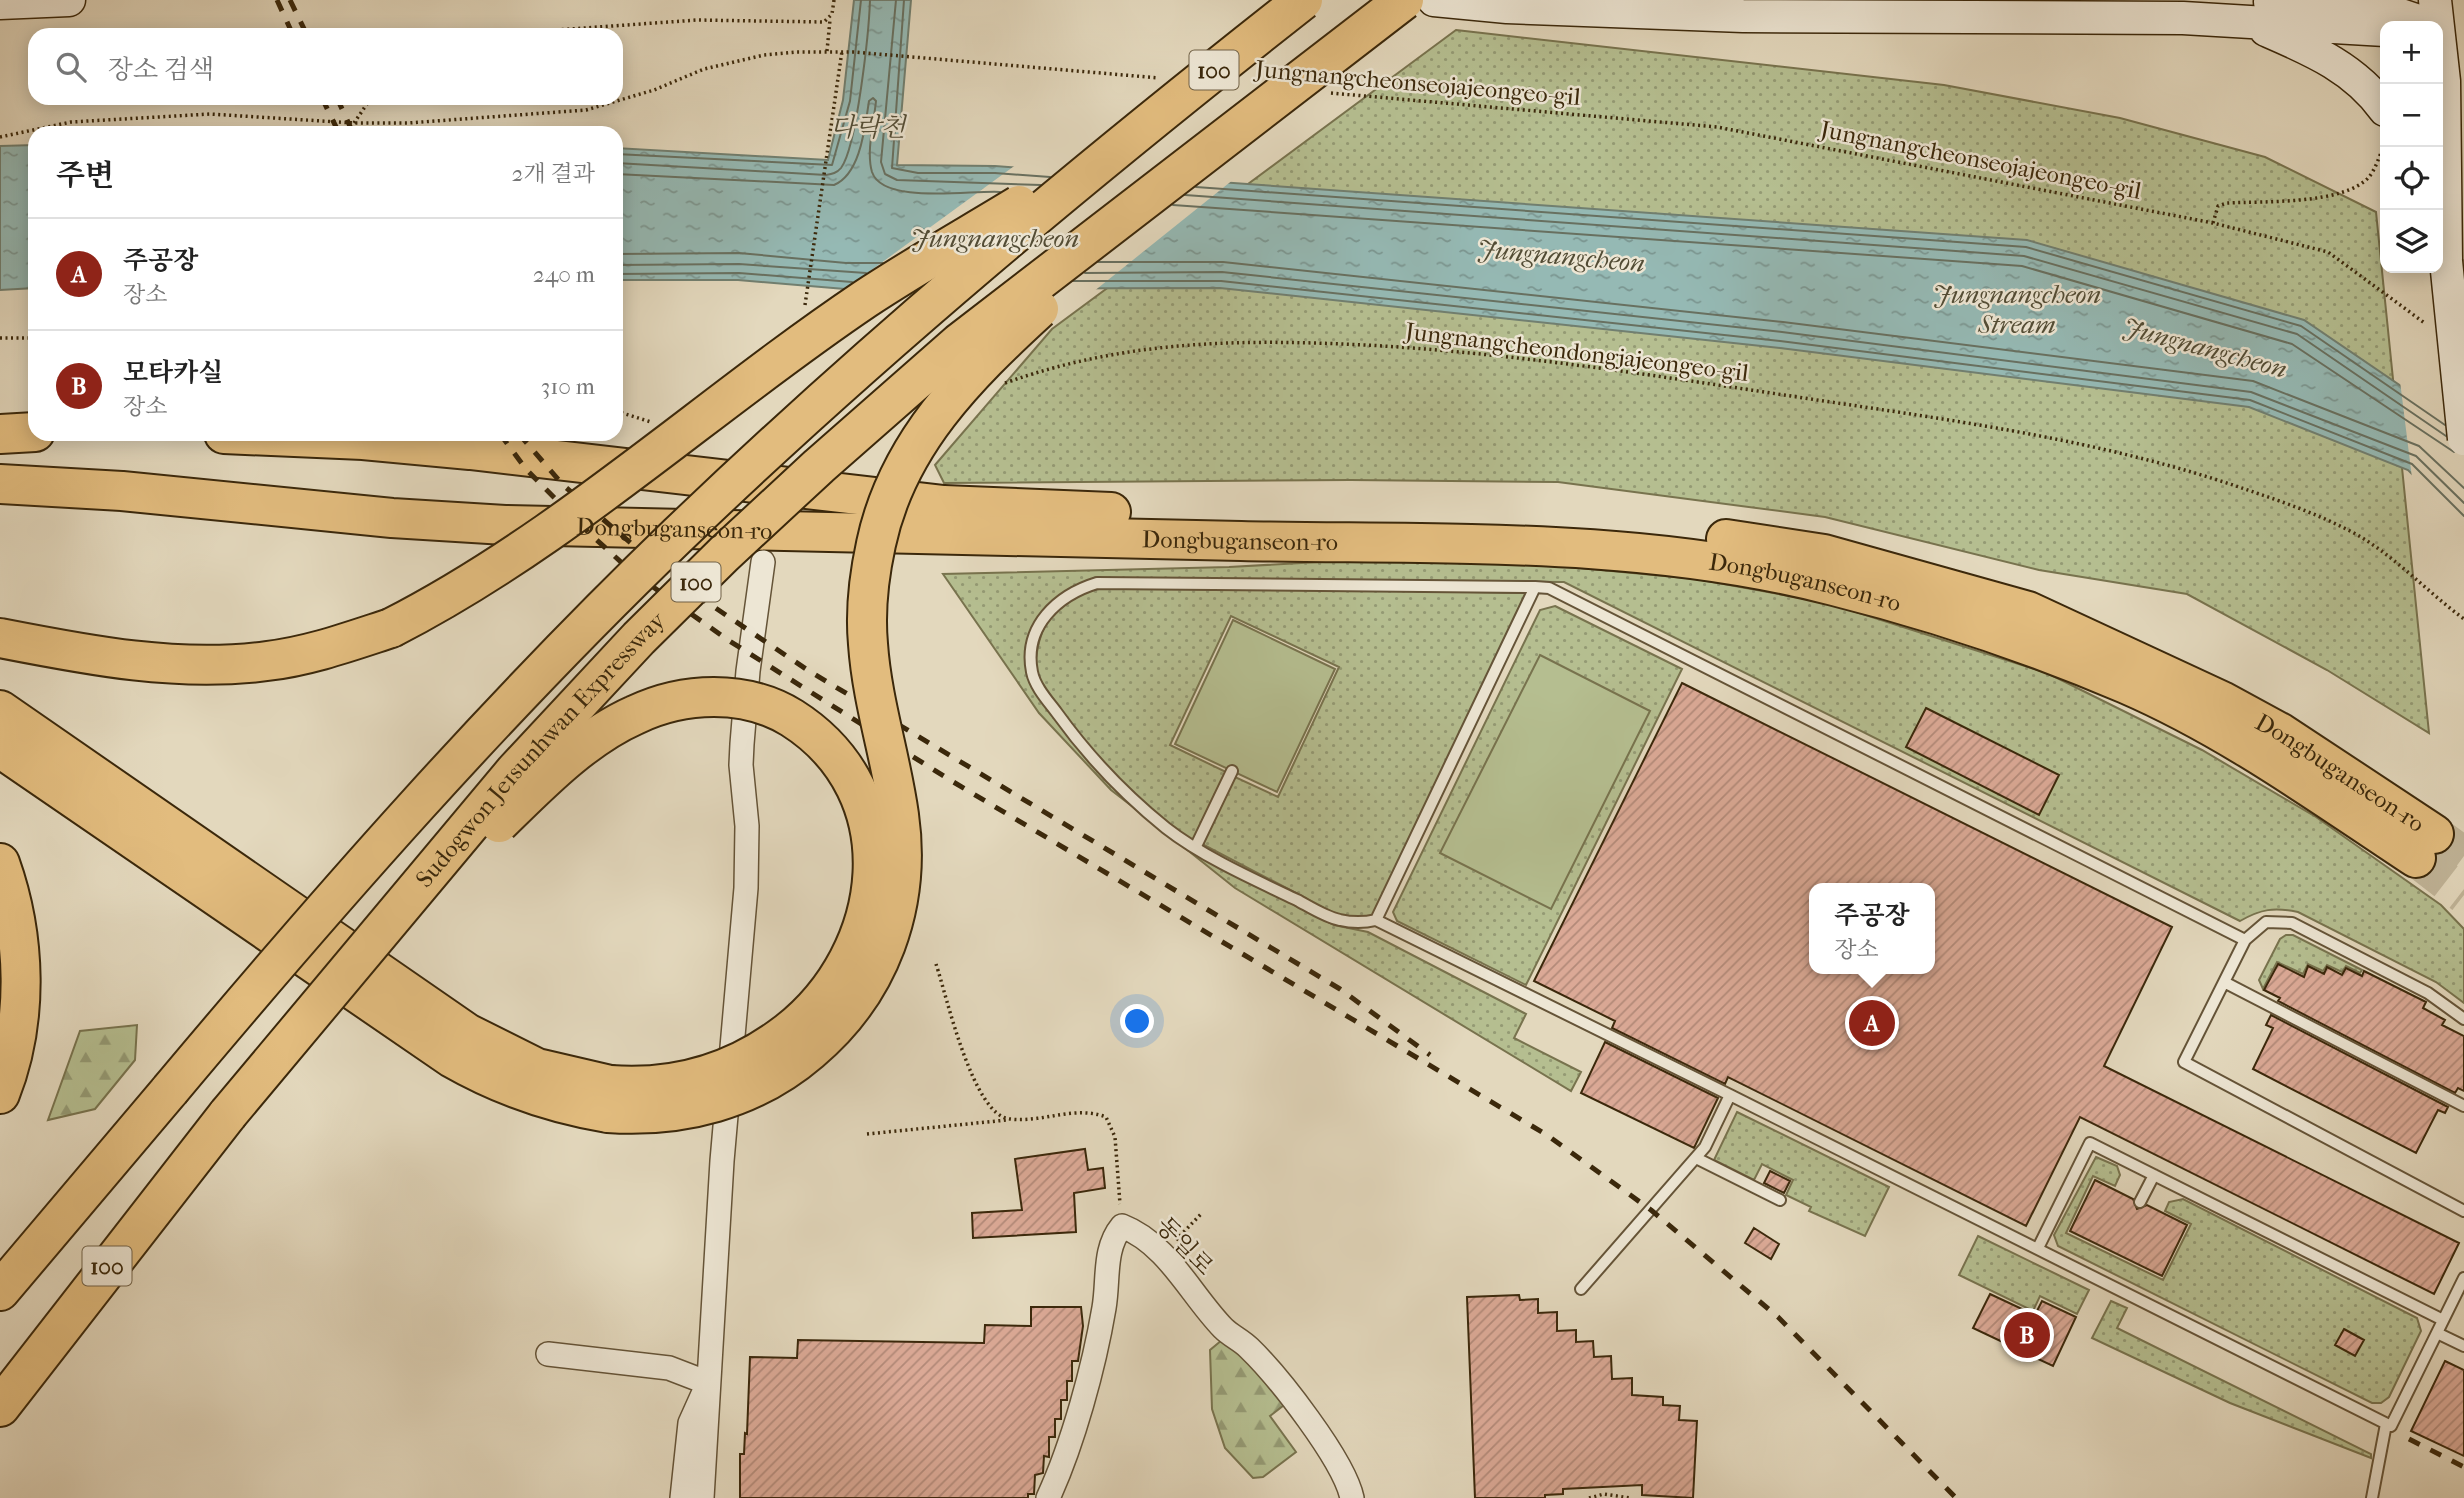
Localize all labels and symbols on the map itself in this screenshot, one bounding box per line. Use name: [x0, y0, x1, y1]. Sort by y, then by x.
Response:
road number: 100: [1190, 50, 1238, 90]
street label: Jungnangcheonseojajeongeo-gil: [1252, 55, 1582, 111]
water label: 다락천: [830, 112, 908, 143]
street label: Jungnangcheonseojajeongeo-gil: [1816, 115, 2144, 205]
water label: Jungnangcheon: [911, 223, 1079, 254]
water label: Jungnangcheon: [1476, 233, 1646, 279]
water label: Jungnangcheon Stream: [1933, 279, 2101, 340]
water label: Jungnangcheon: [2120, 311, 2290, 385]
street label: Jungnangcheondongjajeongeo-gil: [1402, 317, 1751, 387]
street label: Dongbuganseon-ro: [576, 513, 773, 545]
street label: Dongbuganseon-ro: [1142, 525, 1338, 556]
street label: Dongbuganseon-ro: [1707, 547, 1904, 617]
road number: 100: [672, 562, 720, 602]
street label: Sudogwon Je1sunhwan Expressway: [410, 606, 672, 893]
street label: Dongbuganseon-ro: [2251, 708, 2430, 838]
pin: A: [1849, 997, 1895, 1049]
your location: [1120, 1004, 1154, 1038]
street label: 동일로: [1151, 1211, 1219, 1281]
road number: 100: [82, 1246, 132, 1286]
pin: B: [2004, 1309, 2050, 1361]

